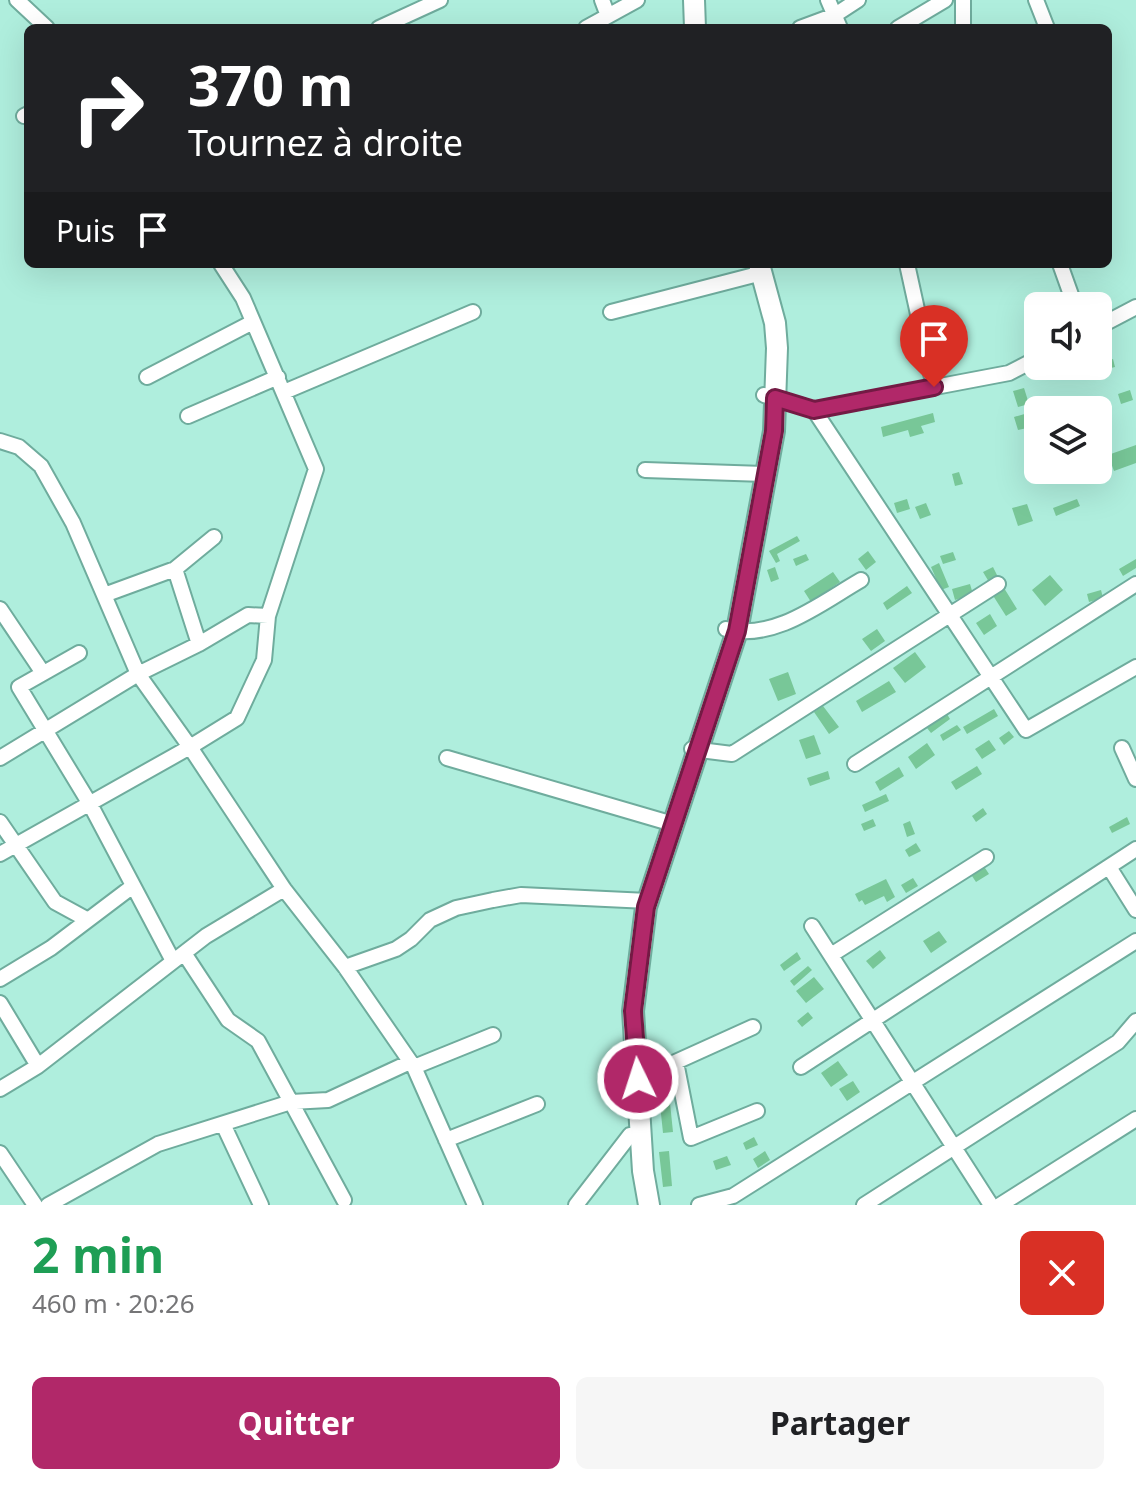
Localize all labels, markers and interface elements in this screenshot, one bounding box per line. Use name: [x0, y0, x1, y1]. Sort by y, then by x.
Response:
text: 370 m: [188, 46, 353, 122]
icon: right: [56, 56, 160, 160]
text: Tournez à droite: [188, 118, 463, 167]
icon: arrive: [131, 208, 175, 252]
text: Puis: [56, 210, 115, 251]
map controls: [1024, 292, 1112, 484]
button: sound: [1024, 292, 1112, 380]
pin: [900, 305, 968, 387]
icon: arrive: [912, 317, 956, 361]
button: layers: [1024, 396, 1112, 484]
position arrow: [596, 1037, 680, 1121]
text: 2 min: [32, 1222, 164, 1287]
button: close: [1020, 1231, 1104, 1315]
text: 460 m · 20:26: [32, 1285, 195, 1321]
button: Quitter: [32, 1377, 560, 1469]
button: Partager: [576, 1377, 1104, 1469]

